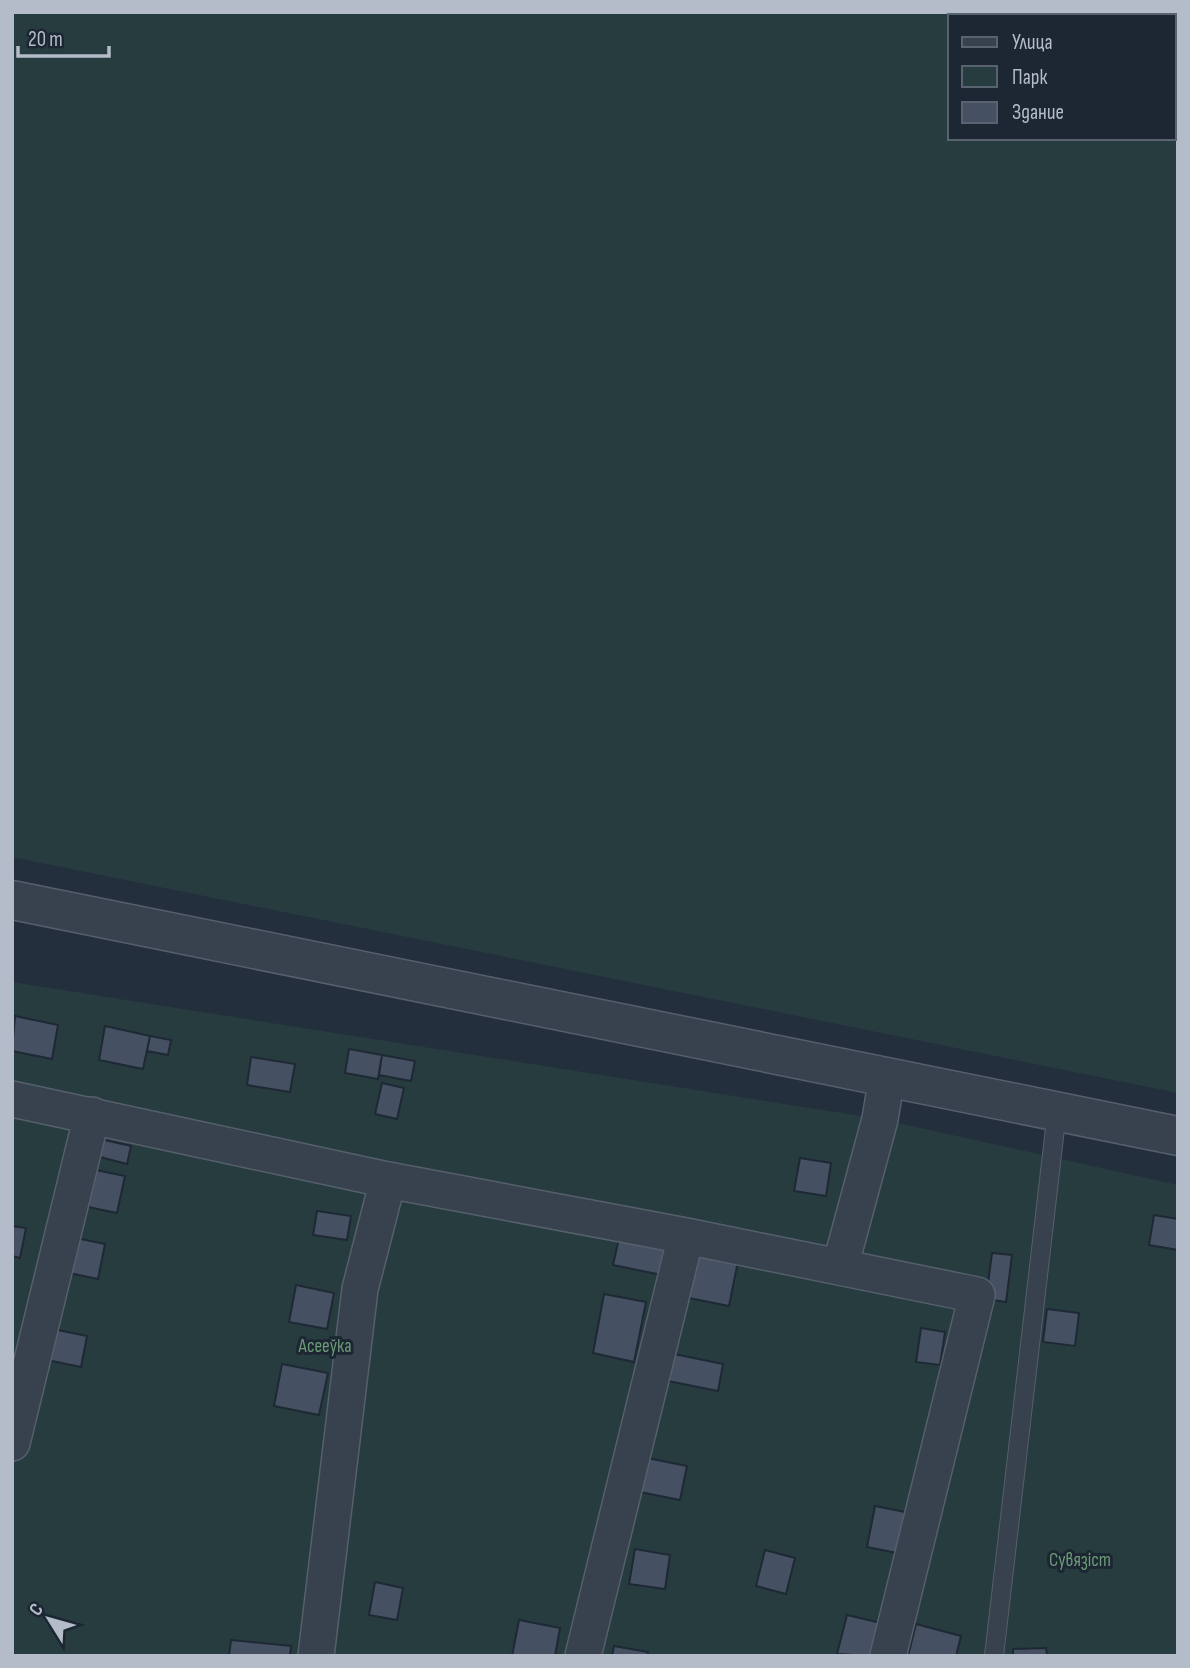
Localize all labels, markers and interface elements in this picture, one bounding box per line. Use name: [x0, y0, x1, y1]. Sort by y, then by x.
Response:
scale bar: [18, 14, 108, 58]
legend: [948, 14, 1176, 140]
text: 20 m: [28, 27, 63, 52]
text: Улица: [1012, 30, 1053, 55]
text: Парк: [1012, 65, 1047, 90]
text: Здание: [1012, 100, 1064, 125]
park label: Асееўка: [298, 1335, 351, 1358]
park label: Сувязіст: [1049, 1549, 1111, 1572]
north arrow: [14, 1584, 84, 1654]
text: С: [25, 1599, 49, 1620]

